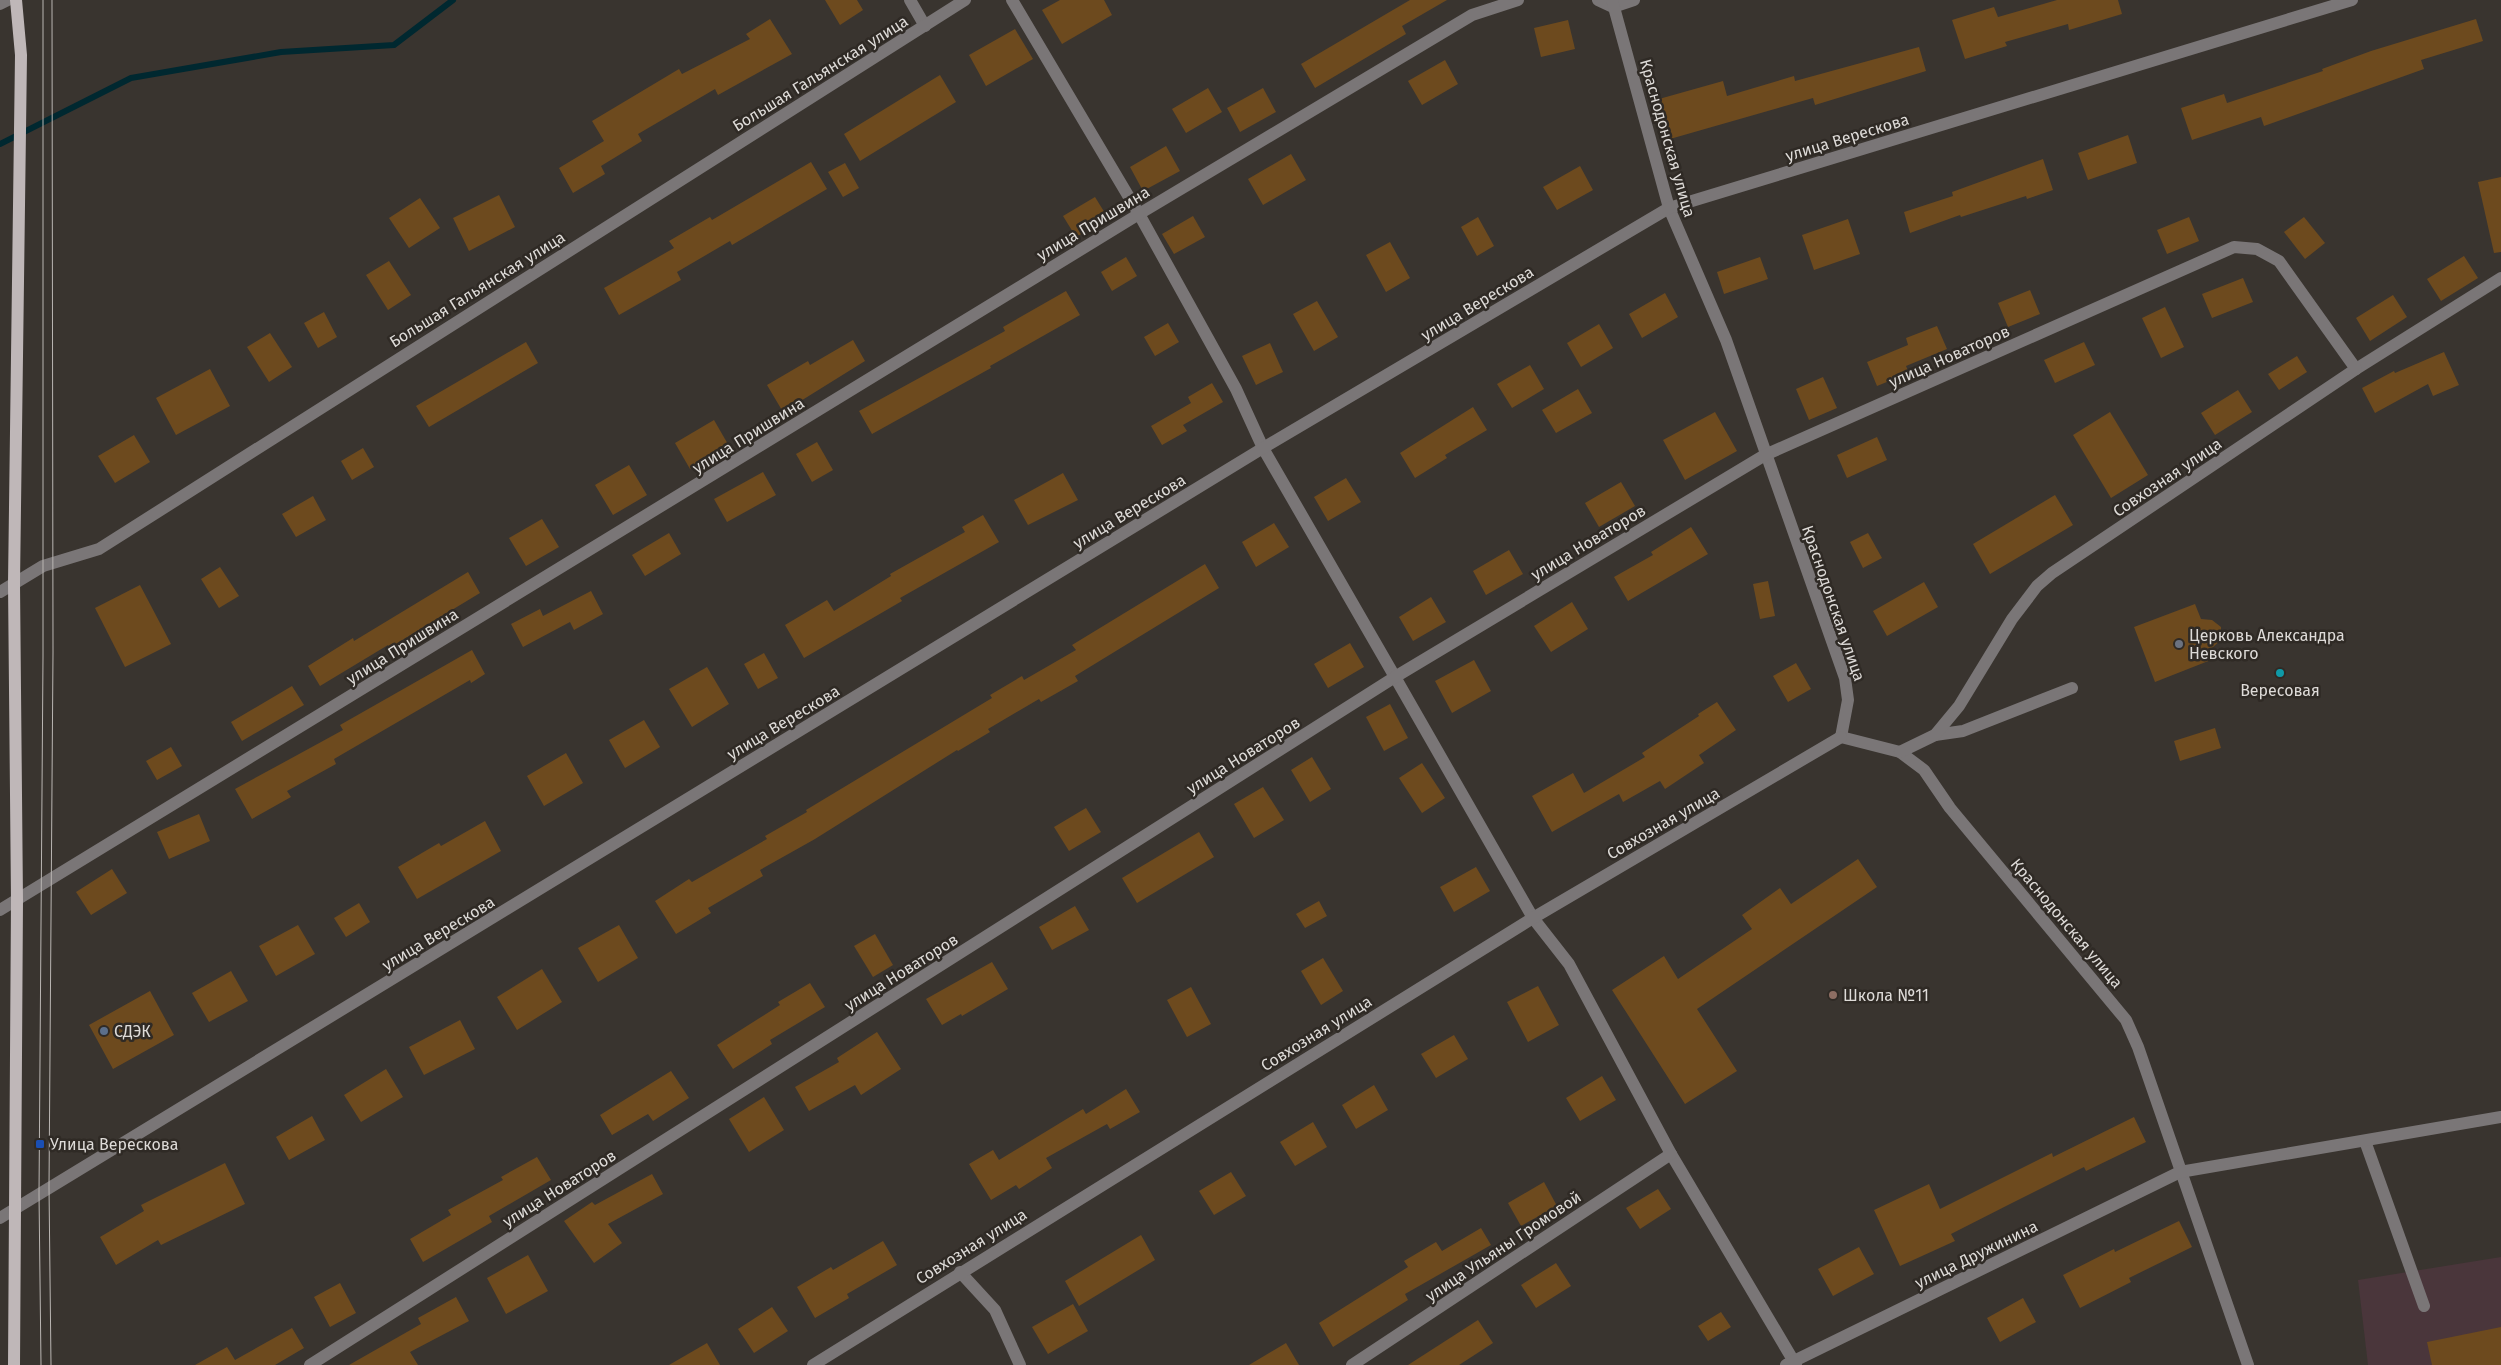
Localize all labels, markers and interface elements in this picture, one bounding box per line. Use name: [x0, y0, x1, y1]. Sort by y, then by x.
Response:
street label: Большая Гальянская улица: [729, 11, 912, 135]
street label: Краснодонская улица: [1636, 57, 1699, 219]
street label: улица Верескова: [1783, 110, 1911, 165]
street label: улица Пришвина: [1033, 182, 1153, 265]
street label: Большая Гальянская улица: [386, 227, 569, 351]
street label: улица Верескова: [1417, 262, 1537, 345]
street label: улица Новаторов: [1886, 321, 2013, 392]
street label: улица Пришвина: [689, 393, 808, 477]
street label: Совхозная улица: [2109, 434, 2225, 521]
street label: улица Верескова: [1069, 470, 1189, 553]
street label: улица Новаторов: [1528, 501, 1649, 584]
street label: Краснодонская улица: [1798, 523, 1869, 684]
street label: улица Пришвина: [343, 604, 462, 688]
place label: Церковь Александра Невского: [2189, 626, 2345, 663]
marker: Церковь Александра Невского: [2173, 638, 2185, 650]
marker: Вересовая: [2274, 667, 2286, 679]
street label: улица Верескова: [723, 681, 843, 764]
place label: Вересовая: [2240, 681, 2320, 700]
street label: улица Новаторов: [1183, 713, 1304, 798]
street label: Совхозная улица: [1603, 783, 1723, 863]
street label: Краснодонская улица: [2007, 855, 2126, 992]
street label: улица Верескова: [378, 892, 498, 975]
street label: улица Новаторов: [841, 930, 962, 1015]
place label: Школа №11: [1843, 986, 1929, 1005]
marker: Школа №11: [1827, 989, 1839, 1001]
street label: Совхозная улица: [1257, 992, 1375, 1075]
place label: СДЭК: [114, 1022, 151, 1041]
marker: СДЭК: [98, 1025, 110, 1037]
place label: Улица Верескова: [50, 1135, 178, 1154]
marker: Улица Верескова: [34, 1138, 46, 1150]
street label: улица Новаторов: [499, 1146, 620, 1231]
street label: улица Ульяны Громовой: [1422, 1187, 1585, 1306]
street label: Совхозная улица: [912, 1205, 1030, 1288]
street label: улица Дружинина: [1912, 1216, 2041, 1292]

